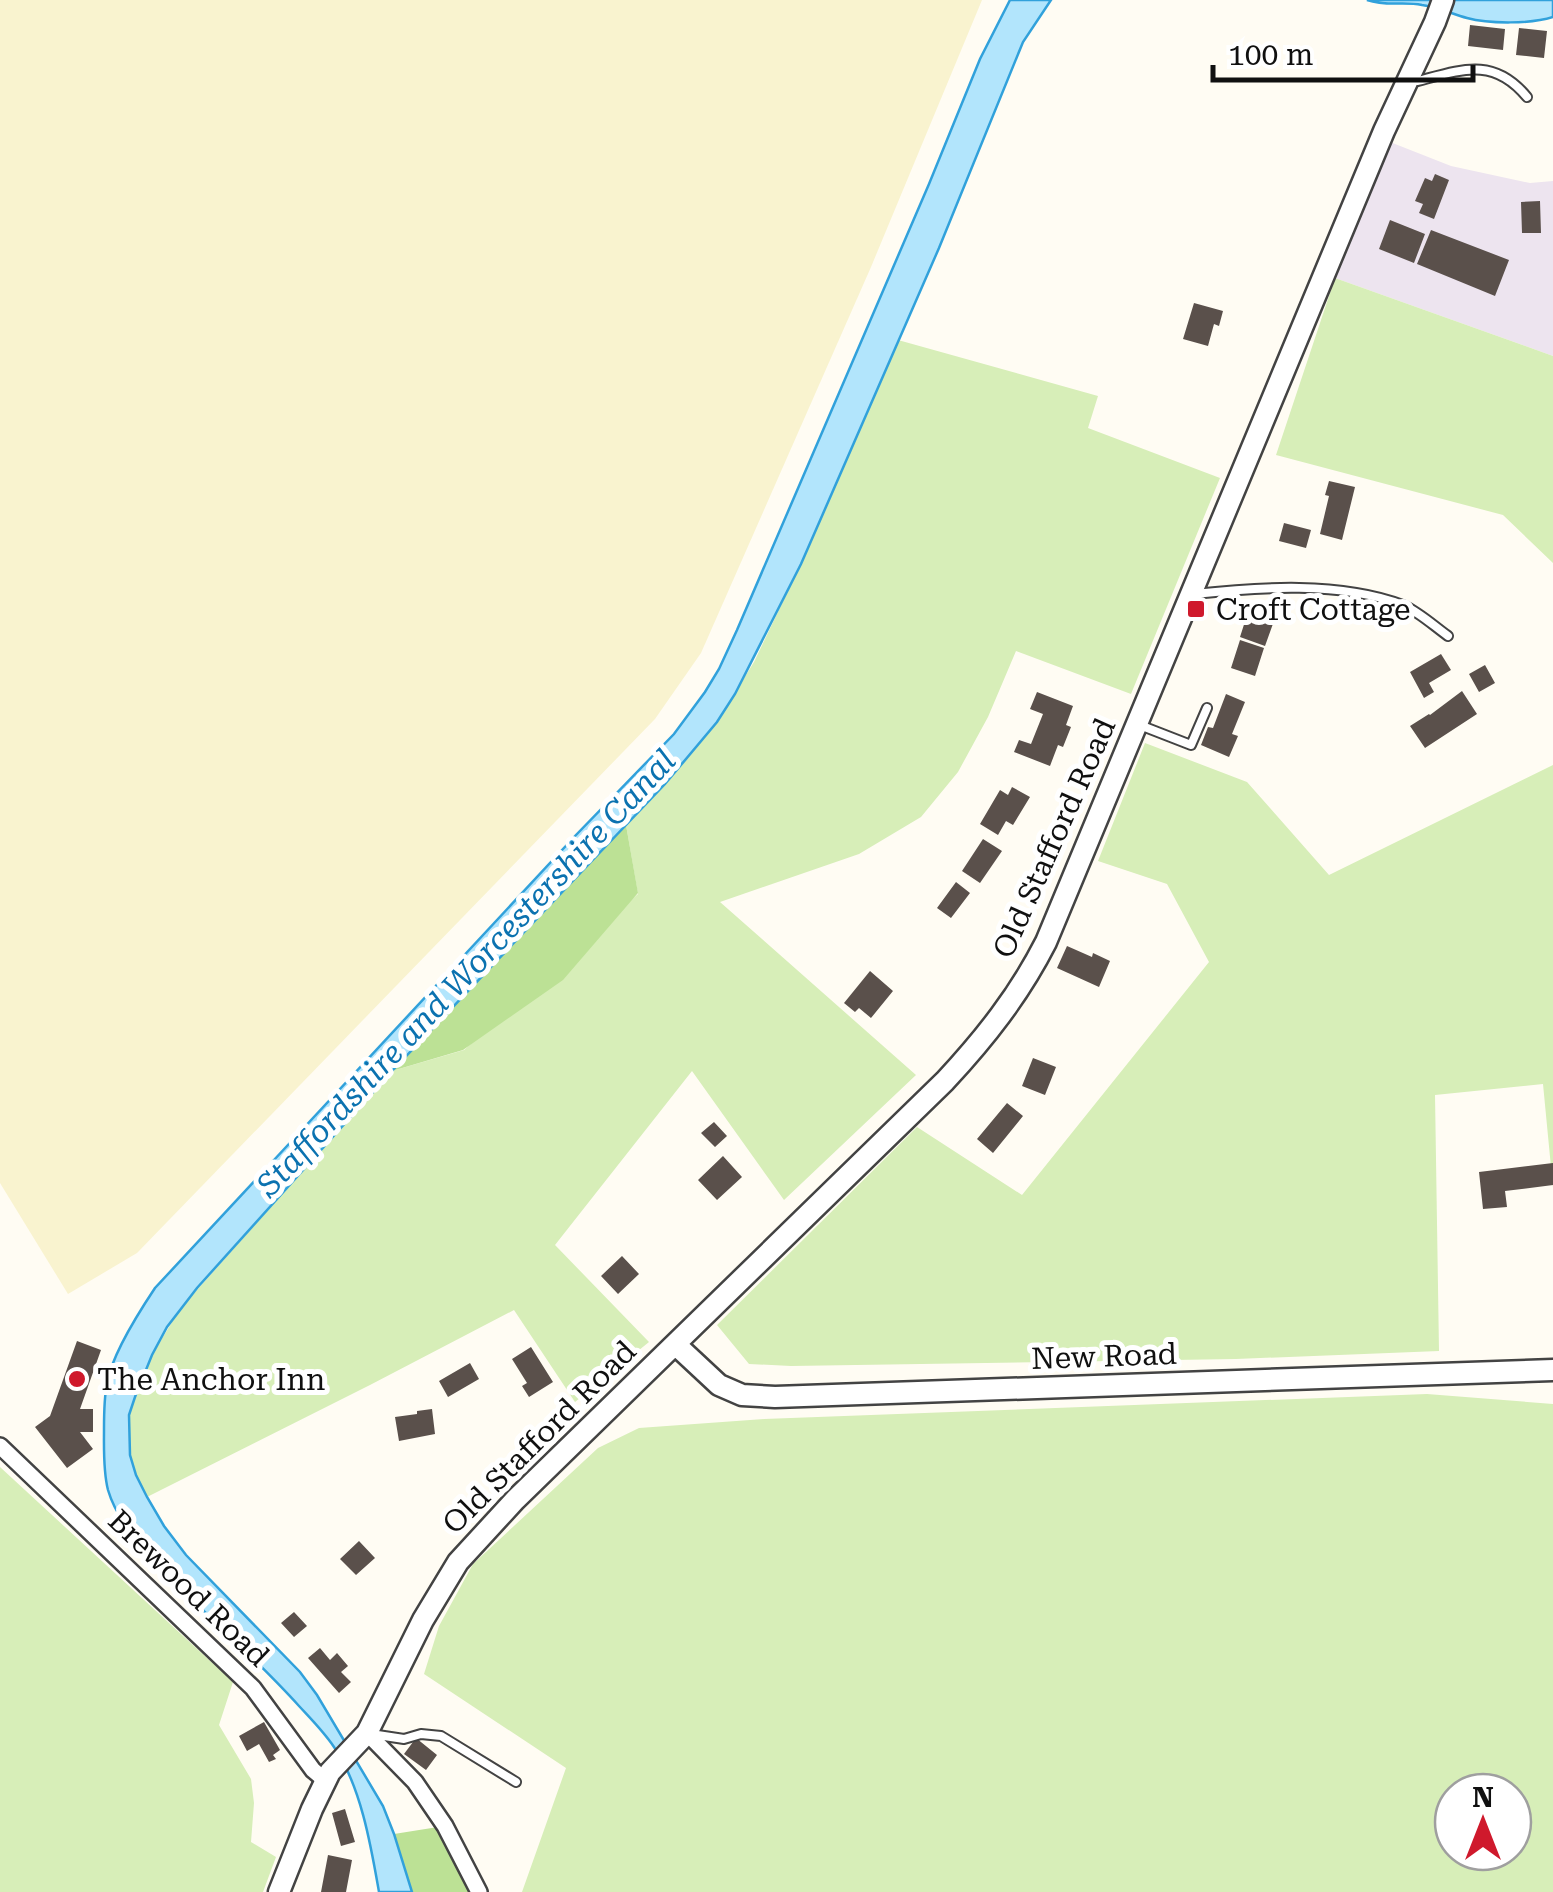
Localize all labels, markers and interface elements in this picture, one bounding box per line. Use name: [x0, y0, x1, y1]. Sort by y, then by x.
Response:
scale bar: [1213, 20, 1473, 82]
text: 100 m: [1228, 37, 1313, 72]
place label: Croft Cottage: [1216, 592, 1411, 627]
marker: Croft Cottage: [1185, 598, 1207, 620]
street label: Old Stafford Road: [985, 713, 1123, 963]
water label: Staffordshire and Worcestershire Canal: [248, 742, 683, 1205]
street label: Old Stafford Road: [435, 1333, 643, 1541]
street label: New Road: [1030, 1336, 1178, 1376]
place label: The Anchor Inn: [97, 1362, 325, 1397]
marker: The Anchor Inn: [66, 1368, 88, 1390]
street label: Brewood Road: [101, 1503, 277, 1673]
north arrow: [1433, 1772, 1533, 1872]
text: N: [1472, 1781, 1494, 1814]

